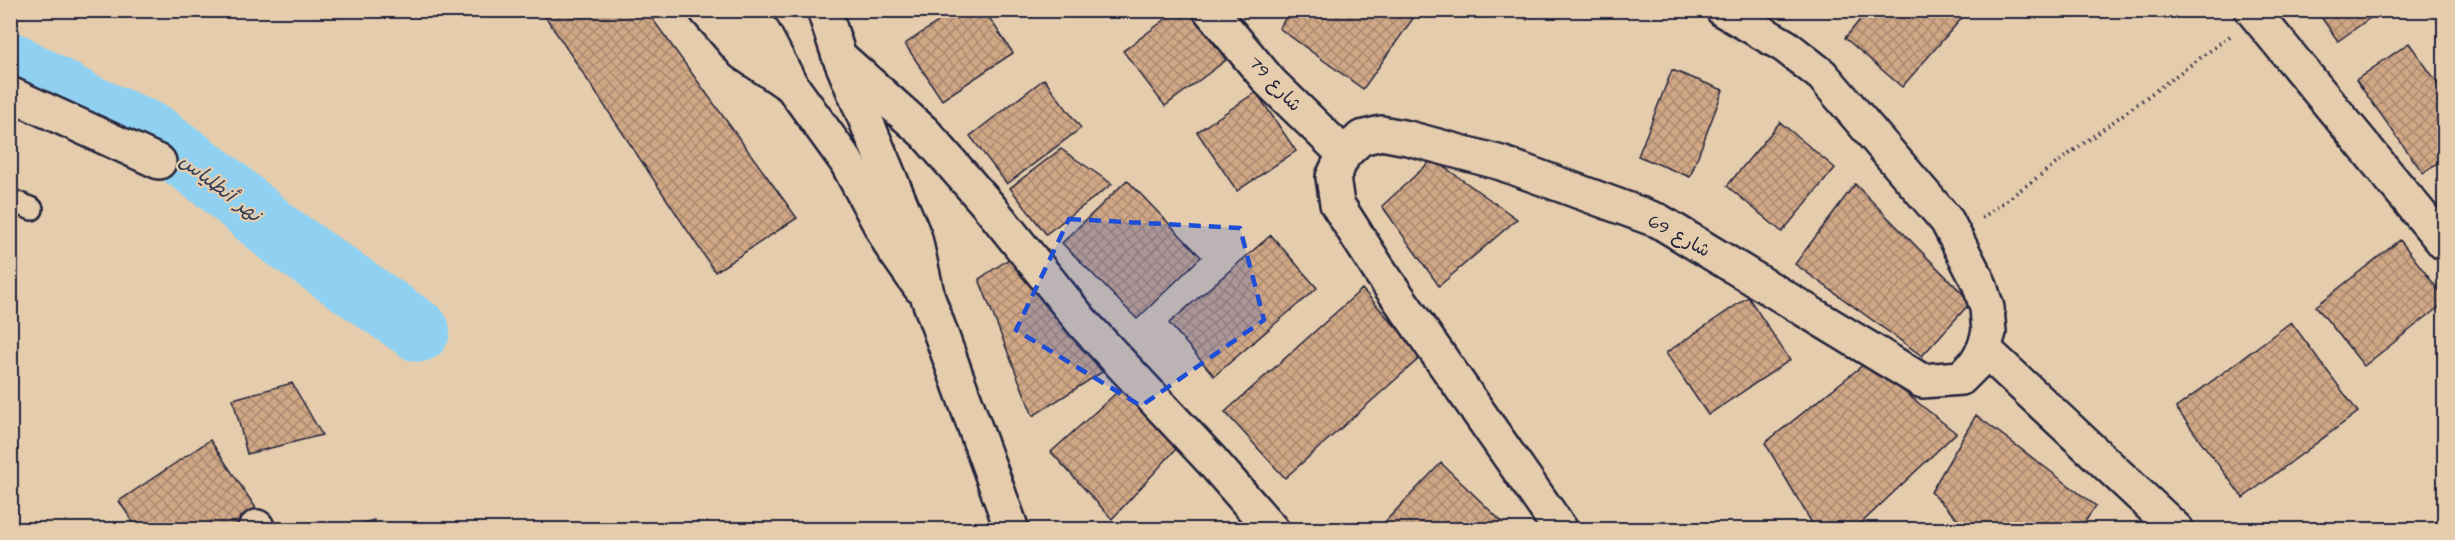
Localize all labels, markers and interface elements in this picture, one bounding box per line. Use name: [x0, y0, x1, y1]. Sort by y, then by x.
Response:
street label: شارع 79: [1243, 51, 1307, 117]
water label: نهر أنطلياس: [173, 147, 269, 230]
street label: شارع 69: [1643, 209, 1715, 263]

